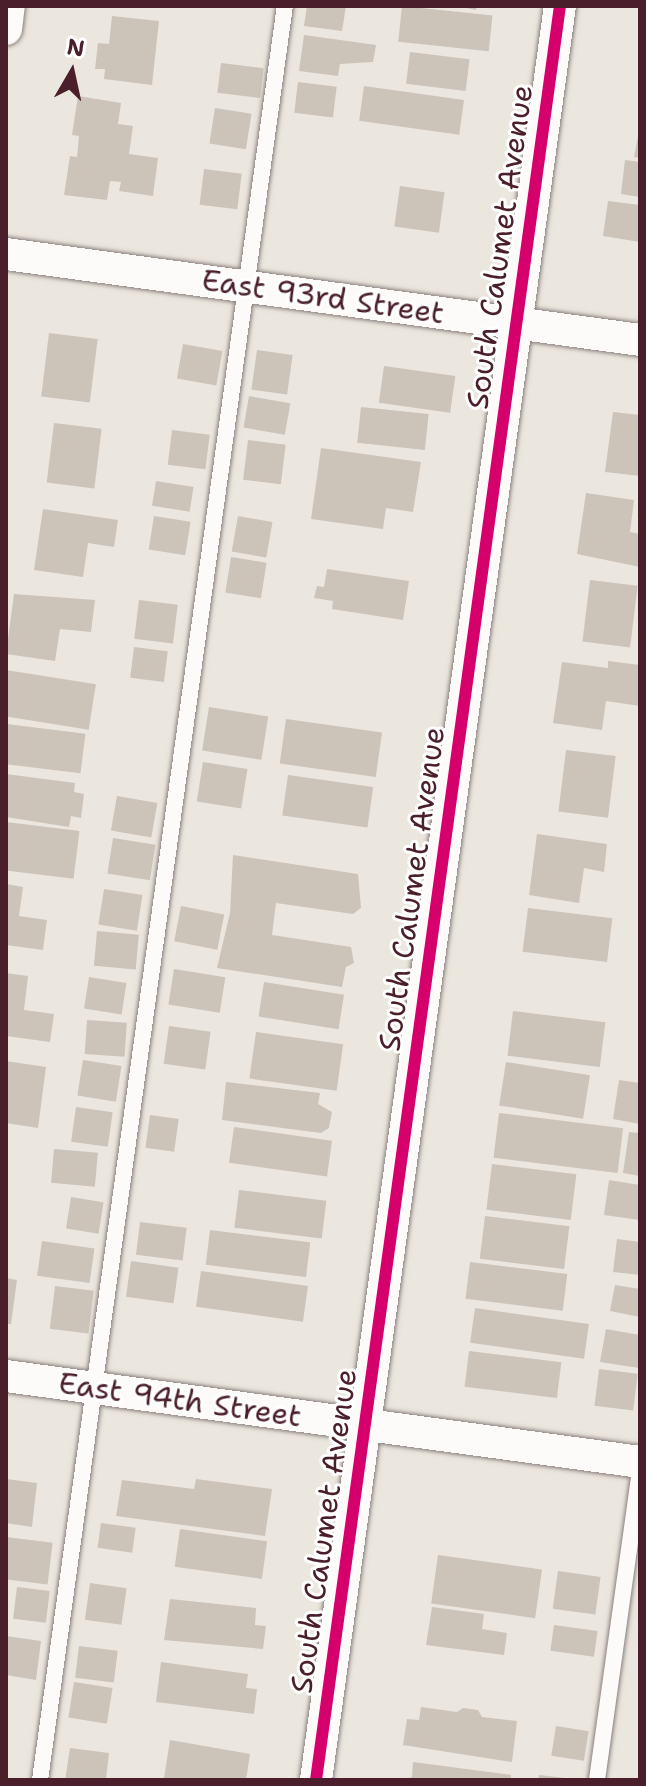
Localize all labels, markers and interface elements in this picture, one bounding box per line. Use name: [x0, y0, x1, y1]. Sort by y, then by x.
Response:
north arrow: [32, 32, 112, 112]
text: N: [65, 32, 87, 63]
street label: South Calumet Avenue: [459, 83, 541, 411]
street label: East 93rd Street: [199, 262, 447, 332]
street label: South Calumet Avenue: [371, 725, 453, 1053]
street label: East 94th Street: [56, 1365, 304, 1435]
street label: South Calumet Avenue: [283, 1367, 365, 1695]

